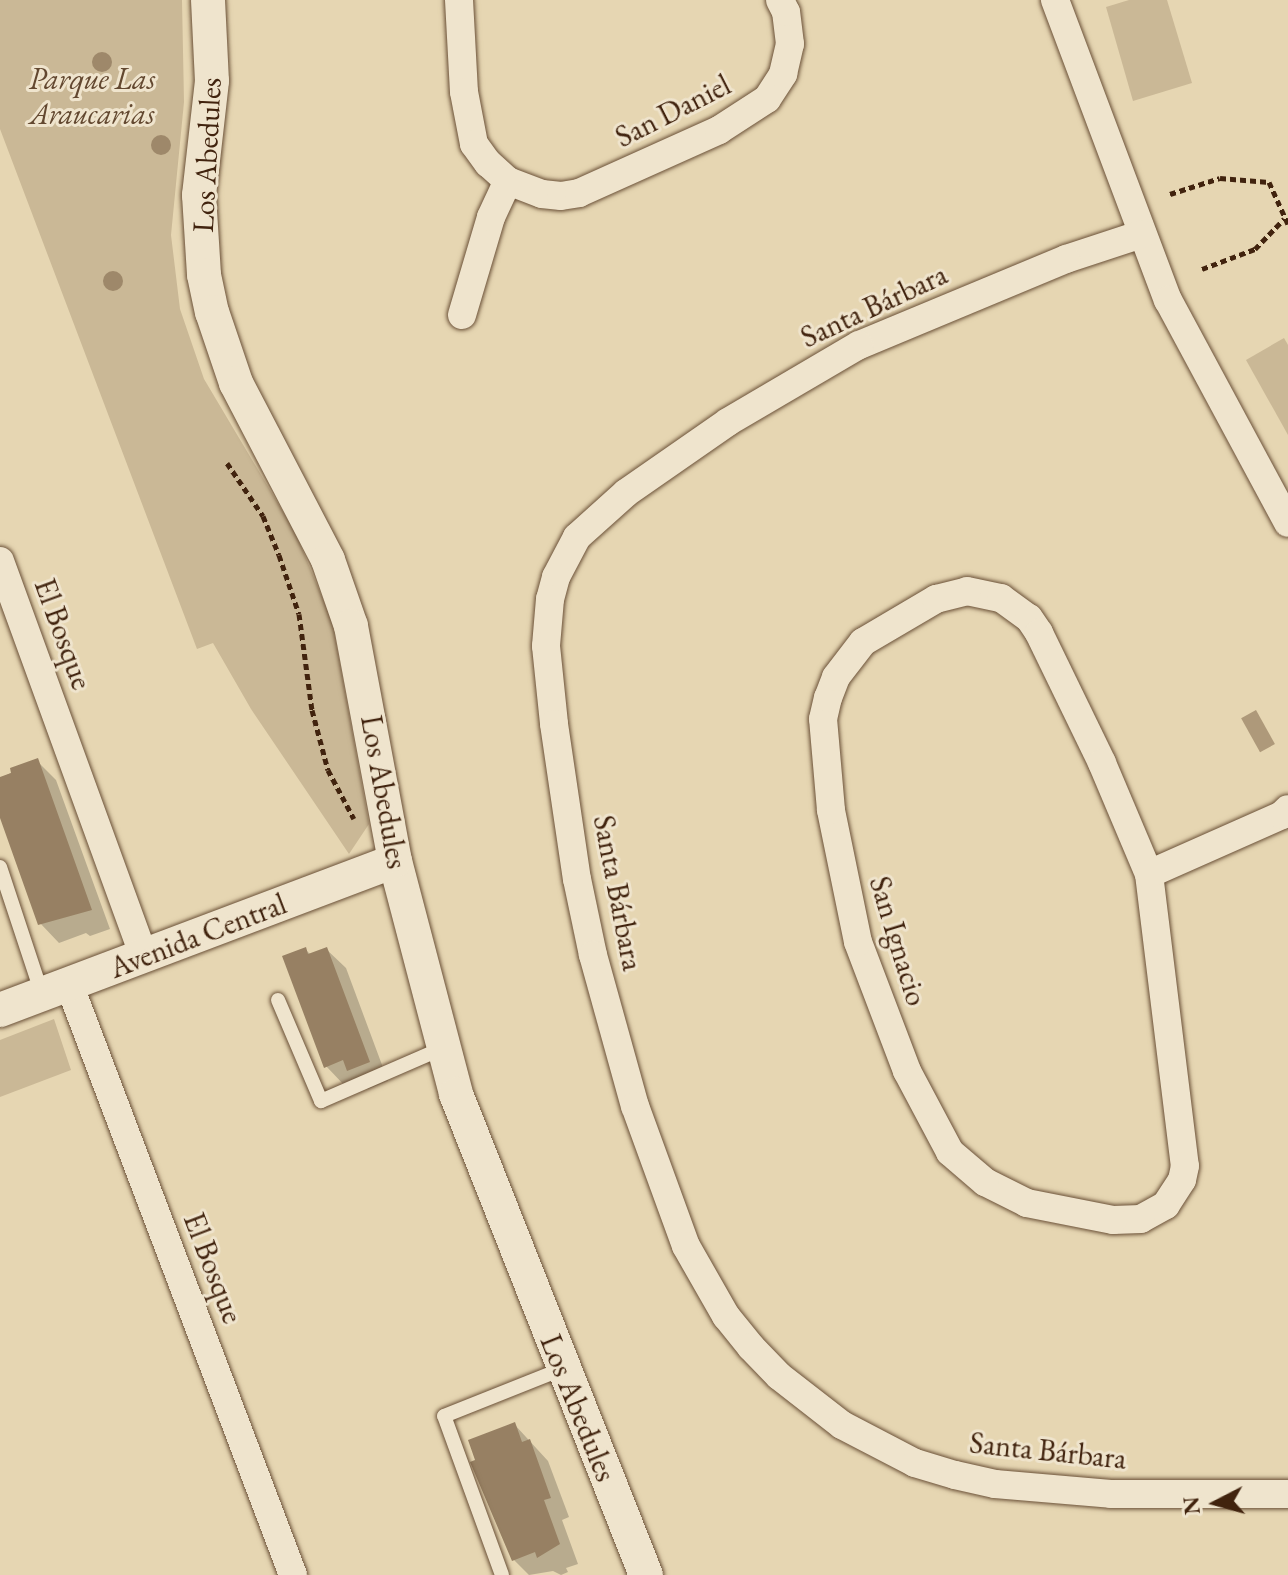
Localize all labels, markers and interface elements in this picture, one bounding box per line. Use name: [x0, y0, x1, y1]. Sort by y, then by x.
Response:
park label: Parque Las Araucarias: [29, 61, 155, 132]
street label: San Daniel: [609, 67, 737, 155]
street label: Los Abedules: [185, 77, 229, 233]
street label: Santa Bárbara: [795, 256, 953, 356]
street label: El Bosque: [26, 574, 100, 694]
street label: Los Abedules: [353, 712, 415, 872]
street label: Santa Bárbara: [585, 812, 651, 974]
street label: San Ignacio: [861, 872, 935, 1010]
street label: Avenida Central: [104, 886, 292, 986]
street label: El Bosque: [176, 1208, 250, 1328]
street label: Los Abedules: [532, 1329, 624, 1487]
street label: Santa Bárbara: [968, 1425, 1128, 1477]
north arrow: [1176, 1463, 1256, 1543]
text: N: [1176, 1495, 1207, 1516]

